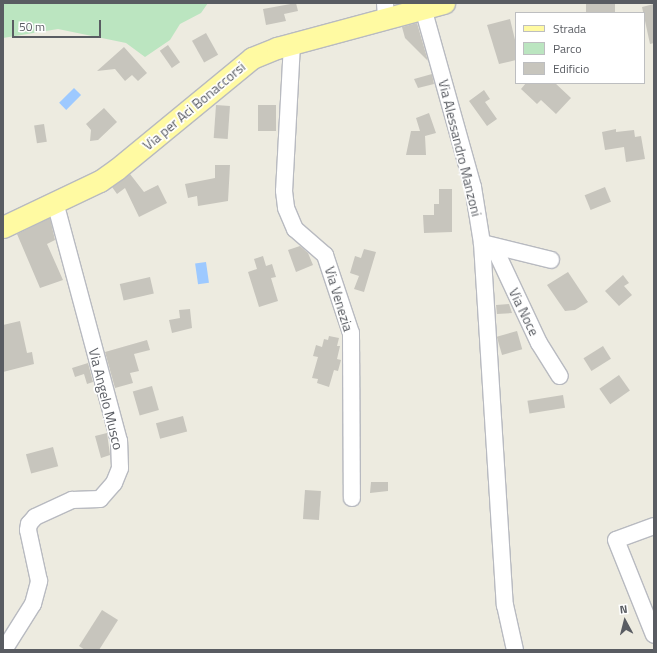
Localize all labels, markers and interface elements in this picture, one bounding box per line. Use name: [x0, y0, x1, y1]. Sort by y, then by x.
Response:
scale bar: [14, 12, 103, 38]
legend: [515, 12, 645, 84]
text: 50 m: [19, 17, 45, 36]
text: Strada: [553, 19, 586, 38]
text: Parco: [553, 39, 582, 58]
street label: Via per Aci Bonaccorsi: [139, 58, 249, 154]
text: Edificio: [553, 59, 589, 78]
street label: Via Alessandro Manzoni: [435, 78, 485, 218]
street label: Via Venezia: [321, 264, 357, 334]
street label: Via Noce: [505, 285, 543, 339]
street label: Via Angelo Musco: [85, 346, 127, 452]
north arrow: [605, 601, 645, 641]
text: N: [619, 601, 628, 617]

